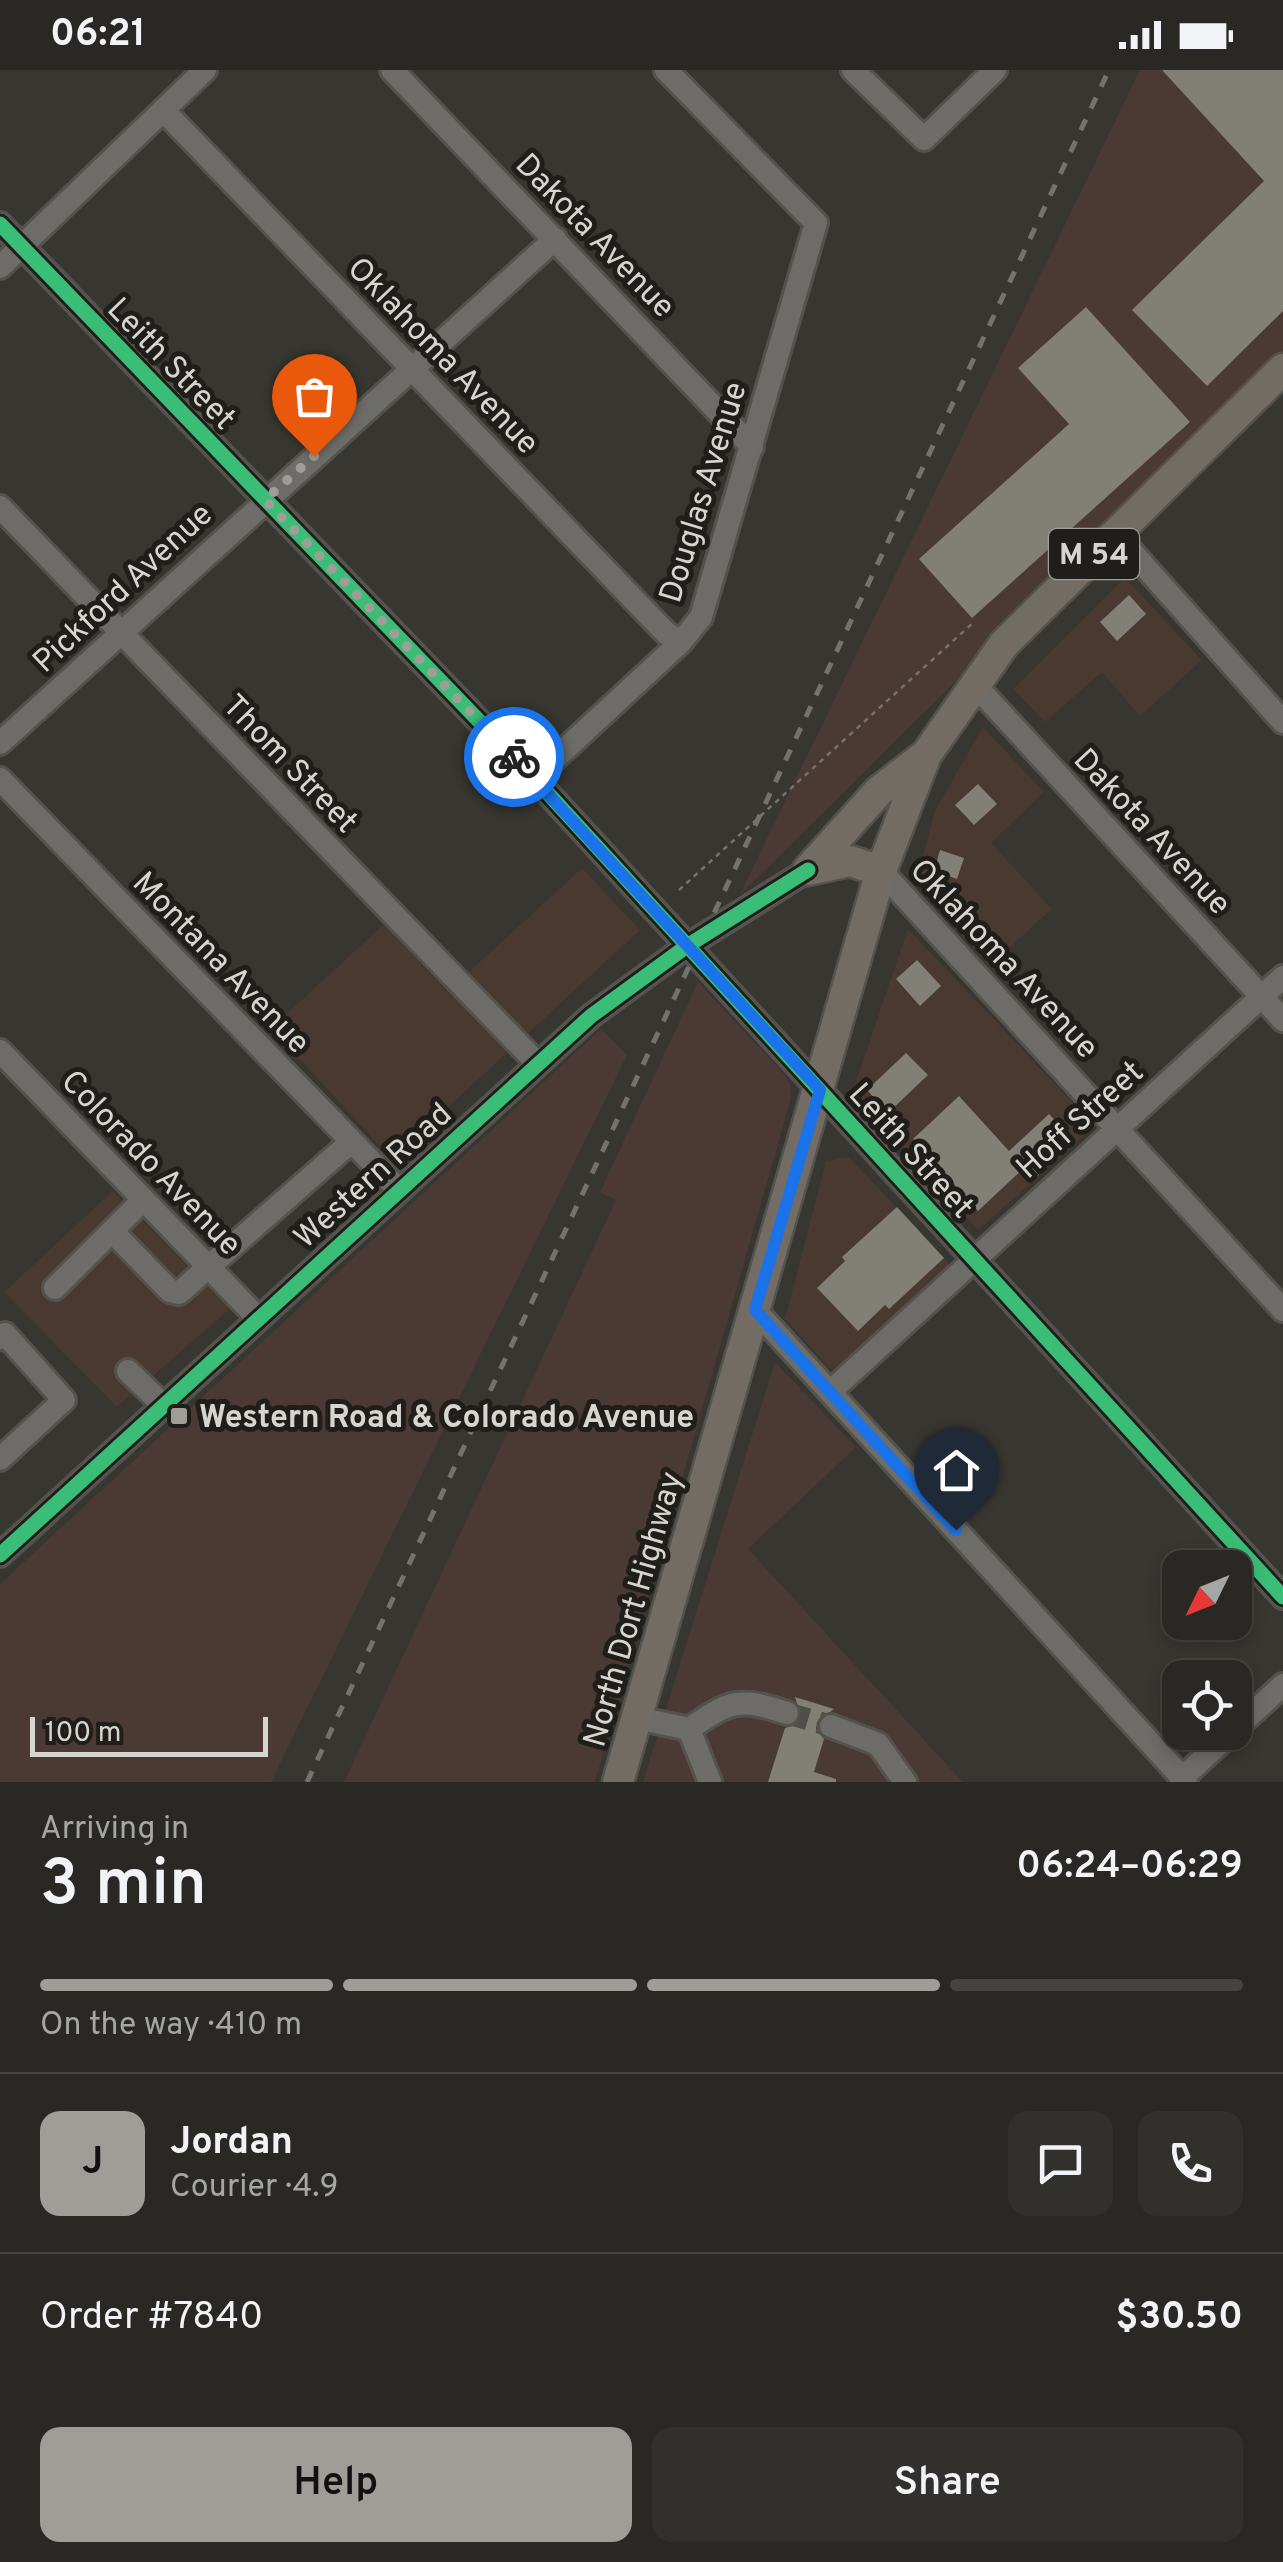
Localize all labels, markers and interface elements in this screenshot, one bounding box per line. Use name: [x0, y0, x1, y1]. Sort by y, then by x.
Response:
text: 06:21: [50, 11, 146, 60]
street label: Dakota Avenue: [505, 146, 682, 328]
street label: Oklahoma Avenue: [337, 250, 546, 464]
street label: Leith Street: [97, 291, 243, 440]
pin: [272, 354, 357, 457]
icon: bag: [287, 369, 342, 424]
street label: Douglas Avenue: [652, 378, 757, 608]
street label: Pickford Avenue: [26, 496, 222, 683]
road number: M 54: [1049, 529, 1139, 579]
street label: Thom Street: [213, 687, 365, 843]
courier: [464, 707, 564, 807]
icon: bike: [487, 730, 542, 785]
street label: Dakota Avenue: [1063, 741, 1238, 925]
street label: Oklahoma Avenue: [900, 852, 1106, 1068]
street label: Montana Avenue: [123, 864, 317, 1064]
street label: Hoff Street: [1009, 1054, 1153, 1189]
street label: Colorado Avenue: [51, 1063, 249, 1265]
street label: Leith Street: [839, 1076, 981, 1228]
street label: Western Road: [287, 1096, 461, 1259]
place label: Western Road & Colorado Avenue: [199, 1399, 694, 1439]
marker: Western Road & Colorado Avenue: [168, 1405, 190, 1427]
pin: [914, 1428, 999, 1531]
icon: home: [929, 1443, 984, 1498]
street label: North Dort Highway: [576, 1468, 693, 1752]
north arrow: [1162, 1550, 1252, 1640]
map controls: [1162, 1550, 1252, 1750]
button: locate: [1162, 1660, 1252, 1750]
scale bar: [30, 1712, 268, 1756]
text: 100 m: [45, 1716, 121, 1752]
text: Arriving in: [40, 1810, 189, 1850]
text: 06:24–06:29: [1016, 1843, 1243, 1892]
text: 3 min: [40, 1846, 207, 1928]
text: On the way · 410 m: [40, 2006, 302, 2046]
button: chat: [1008, 2111, 1113, 2216]
button: phone: [1138, 2111, 1243, 2216]
text: Jordan: [170, 2119, 293, 2168]
text: J: [82, 2139, 103, 2188]
text: Courier · 4.9: [170, 2168, 339, 2208]
text: Order #7840: [40, 2294, 263, 2343]
text: $30.50: [1116, 2294, 1243, 2343]
button: Help: [40, 2427, 632, 2542]
button: Share: [652, 2427, 1243, 2542]

